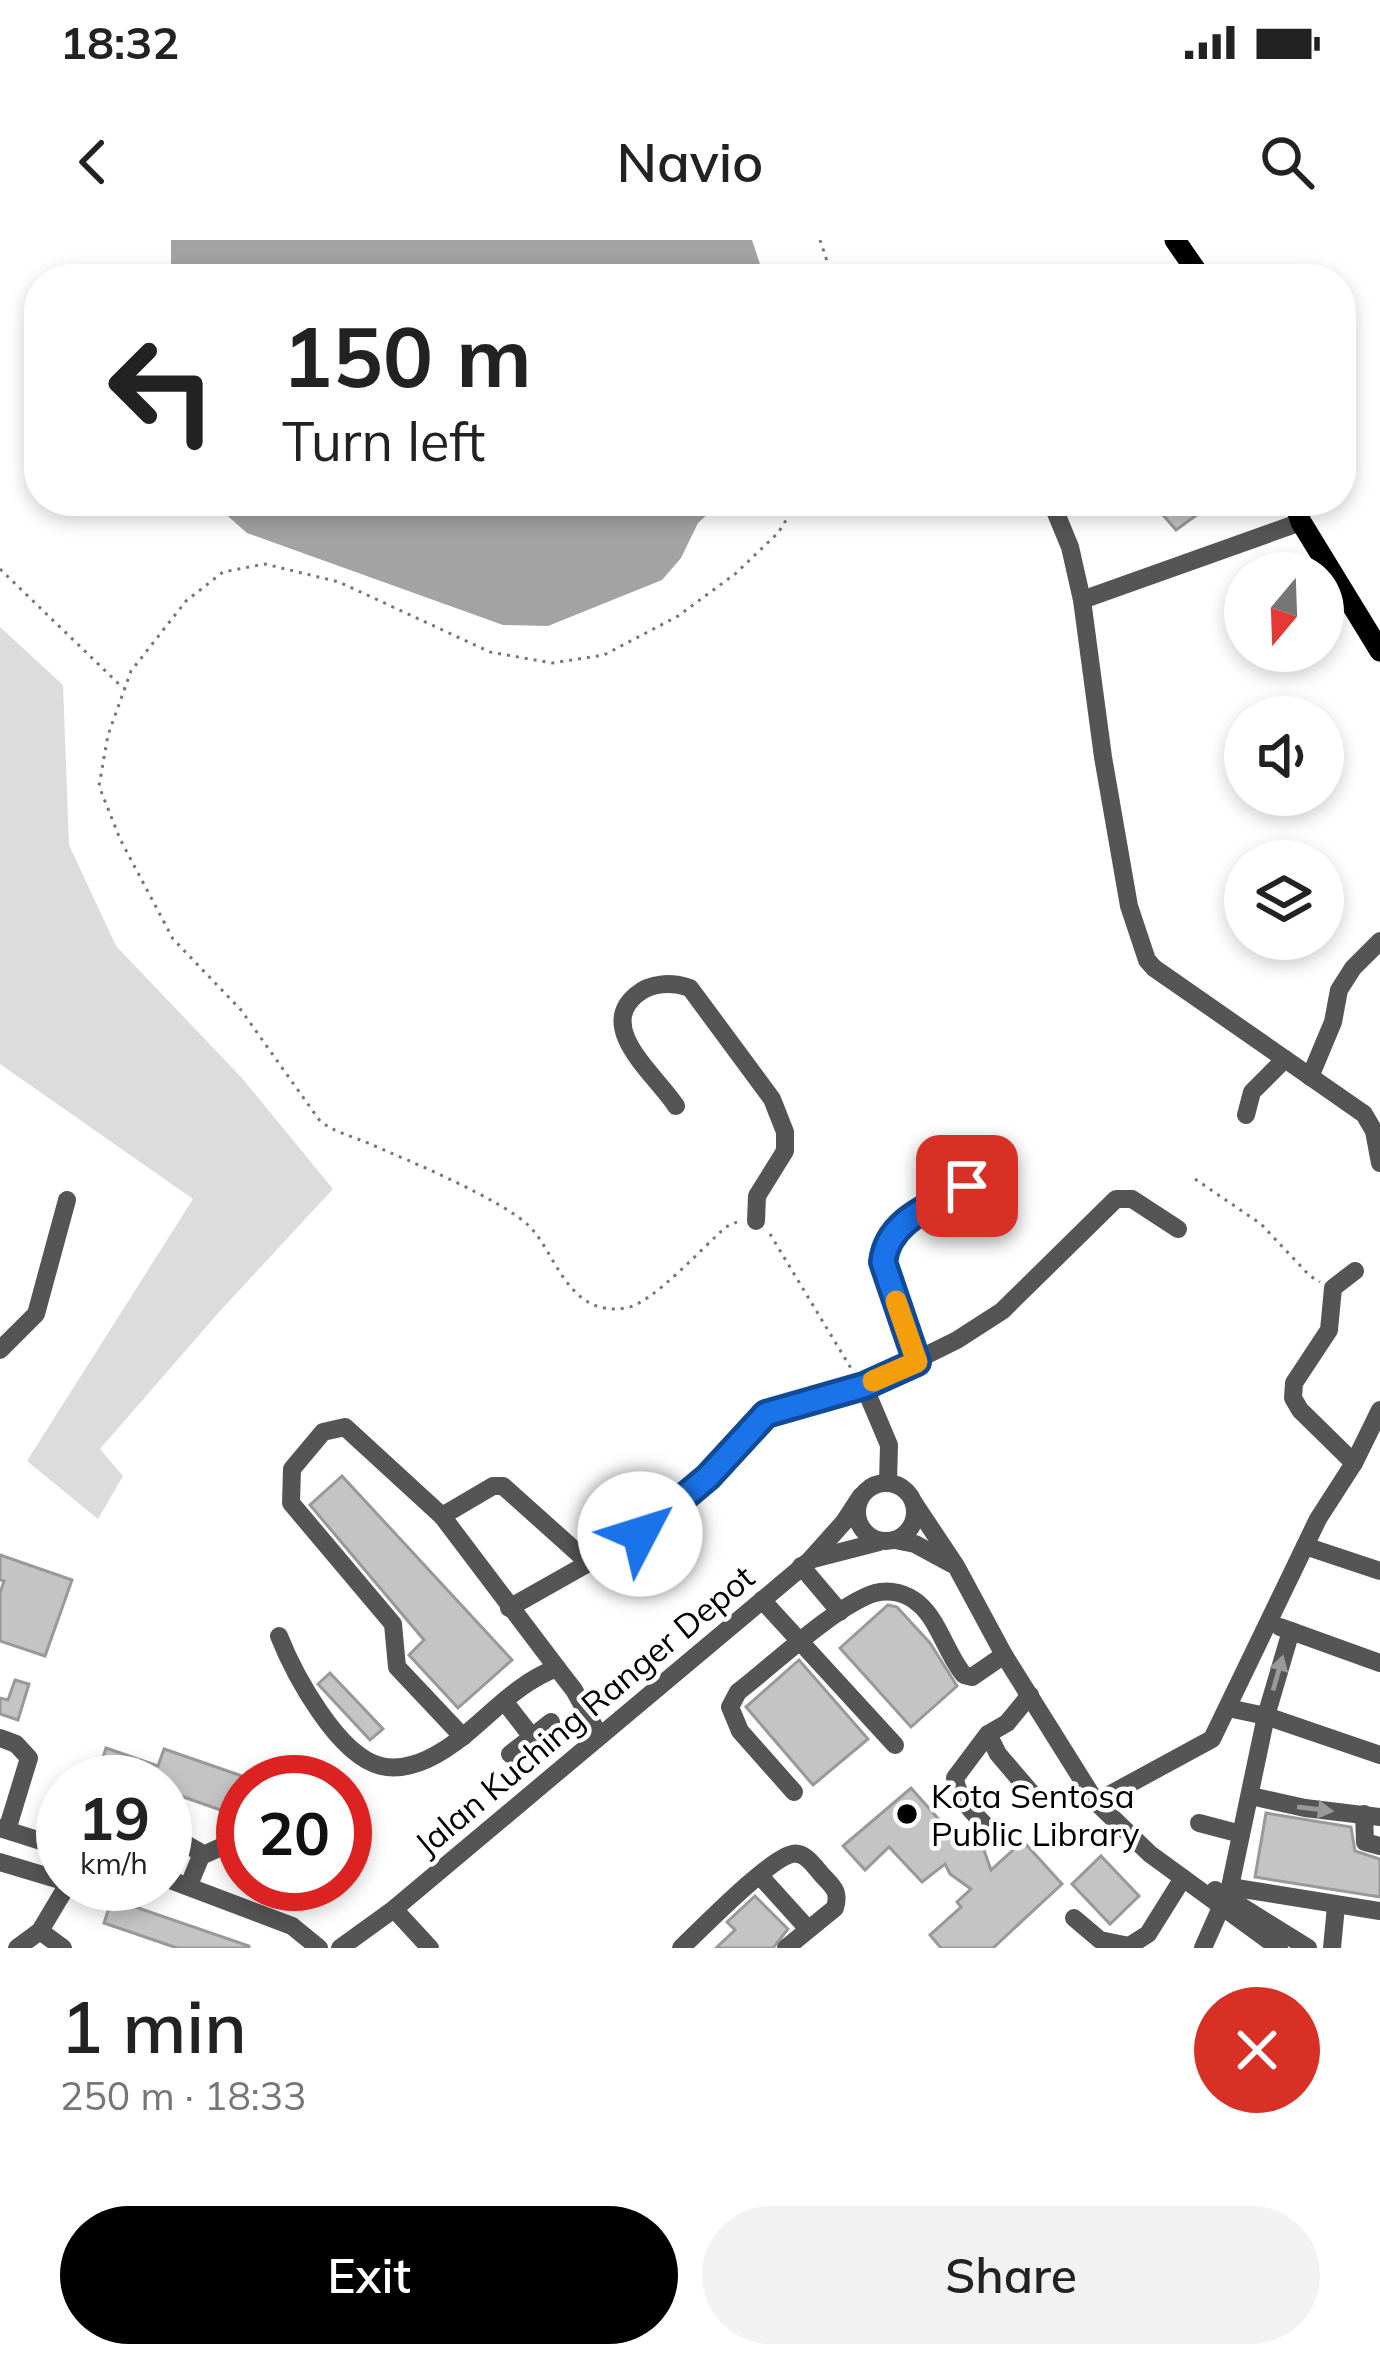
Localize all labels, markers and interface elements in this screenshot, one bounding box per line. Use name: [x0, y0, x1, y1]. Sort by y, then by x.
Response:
text: 18:32: [60, 14, 179, 70]
text: Navio: [617, 128, 763, 196]
icon: back: [60, 129, 126, 195]
icon: search: [1254, 129, 1320, 195]
text: 150 m: [282, 303, 532, 408]
icon: left: [84, 312, 240, 468]
text: Turn left: [282, 407, 485, 475]
north arrow: [1224, 552, 1344, 672]
map controls: [1224, 552, 1344, 960]
button: sound: [1224, 696, 1344, 816]
button: layers: [1224, 840, 1344, 960]
pin: [916, 1135, 1018, 1237]
icon: arrive: [934, 1153, 1000, 1219]
position arrow: [577, 1471, 703, 1597]
street label: Jalan Kuching Ranger Depot: [406, 1556, 762, 1864]
one-way arrow: [1270, 1655, 1288, 1691]
speed limit sign: 20: [216, 1755, 372, 1911]
place label: Kota Sentosa Public Library: [931, 1775, 1140, 1854]
text: 19: [78, 1780, 150, 1855]
one-way arrow: [1297, 1799, 1334, 1818]
marker: Kota Sentosa Public Library: [894, 1801, 920, 1827]
text: km/h: [80, 1844, 148, 1882]
text: 1 min: [60, 1981, 247, 2071]
button: close: [1194, 1987, 1320, 2113]
text: 250 m · 18:33: [60, 2071, 306, 2120]
button: Exit: [60, 2206, 678, 2344]
button: Share: [702, 2206, 1320, 2344]

